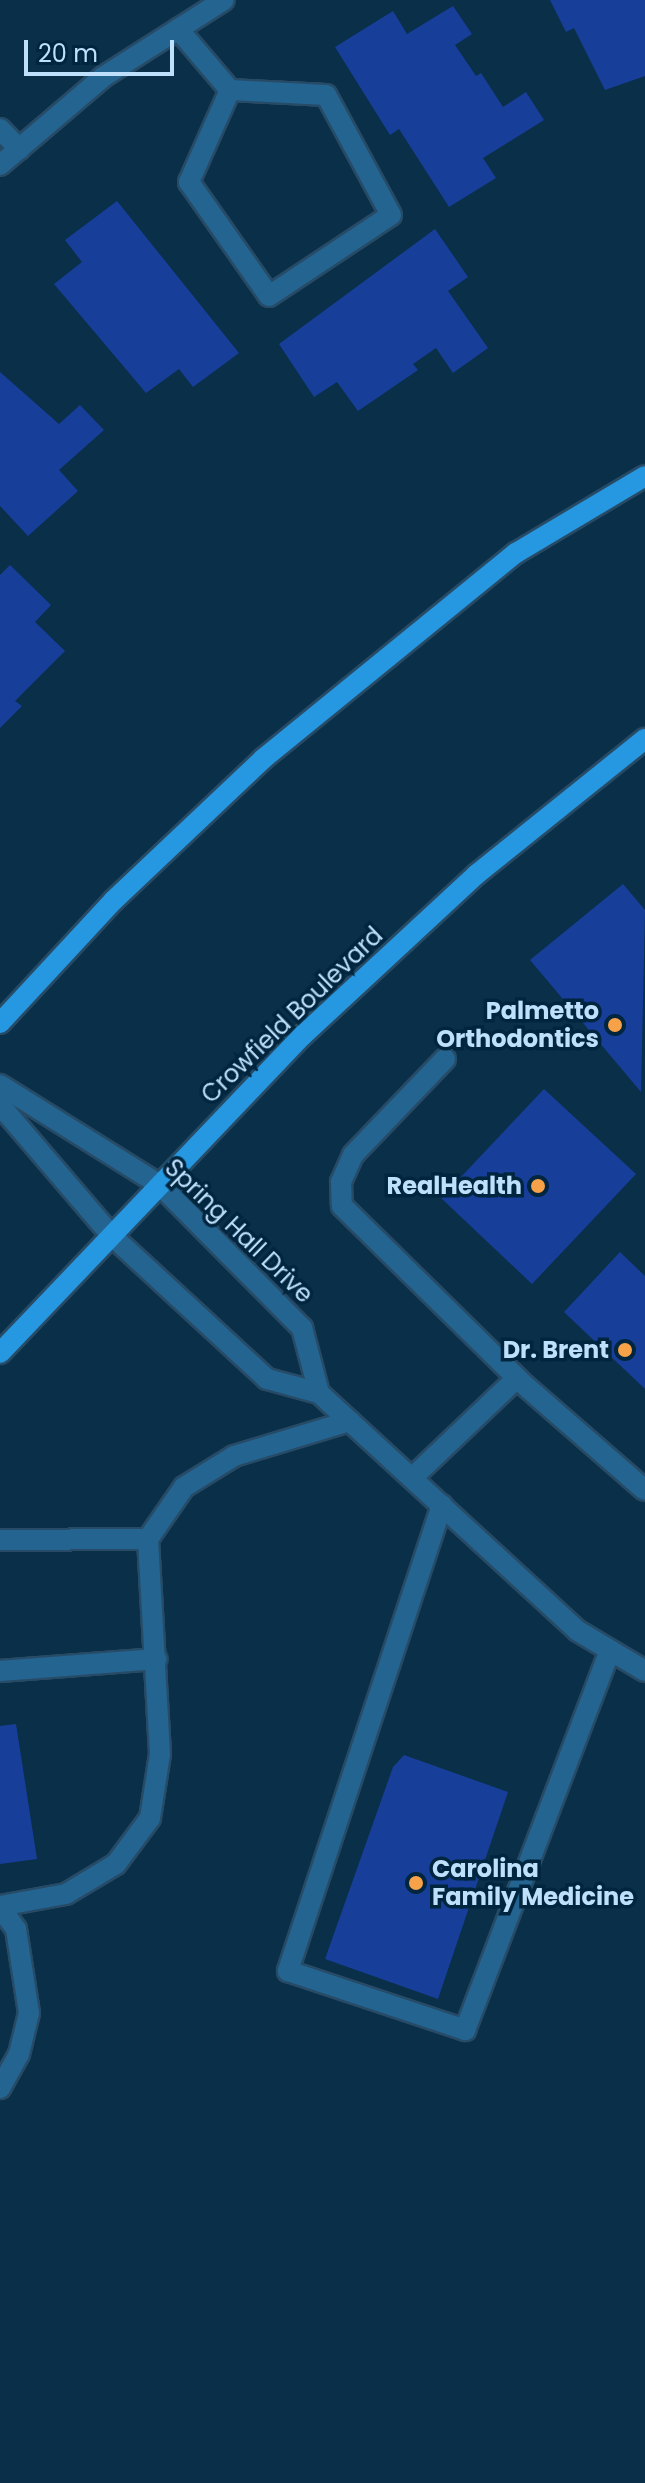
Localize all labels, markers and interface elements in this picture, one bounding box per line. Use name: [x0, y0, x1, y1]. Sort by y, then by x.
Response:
scale bar: [28, 24, 178, 74]
text: 20 m: [38, 37, 98, 70]
street label: Crowfield Boulevard: [195, 921, 389, 1109]
place label: Palmetto Orthodontics: [436, 997, 599, 1053]
marker: Palmetto Orthodontics: [606, 1016, 624, 1034]
street label: Spring Hall Drive: [159, 1153, 319, 1309]
place label: RealHealth: [387, 1172, 522, 1200]
marker: RealHealth: [529, 1177, 547, 1195]
place label: Dr. Brent: [503, 1336, 609, 1364]
marker: Dr. Brent: [616, 1341, 634, 1359]
place label: Carolina Family Medicine: [432, 1855, 634, 1911]
marker: Carolina Family Medicine: [407, 1874, 425, 1892]

